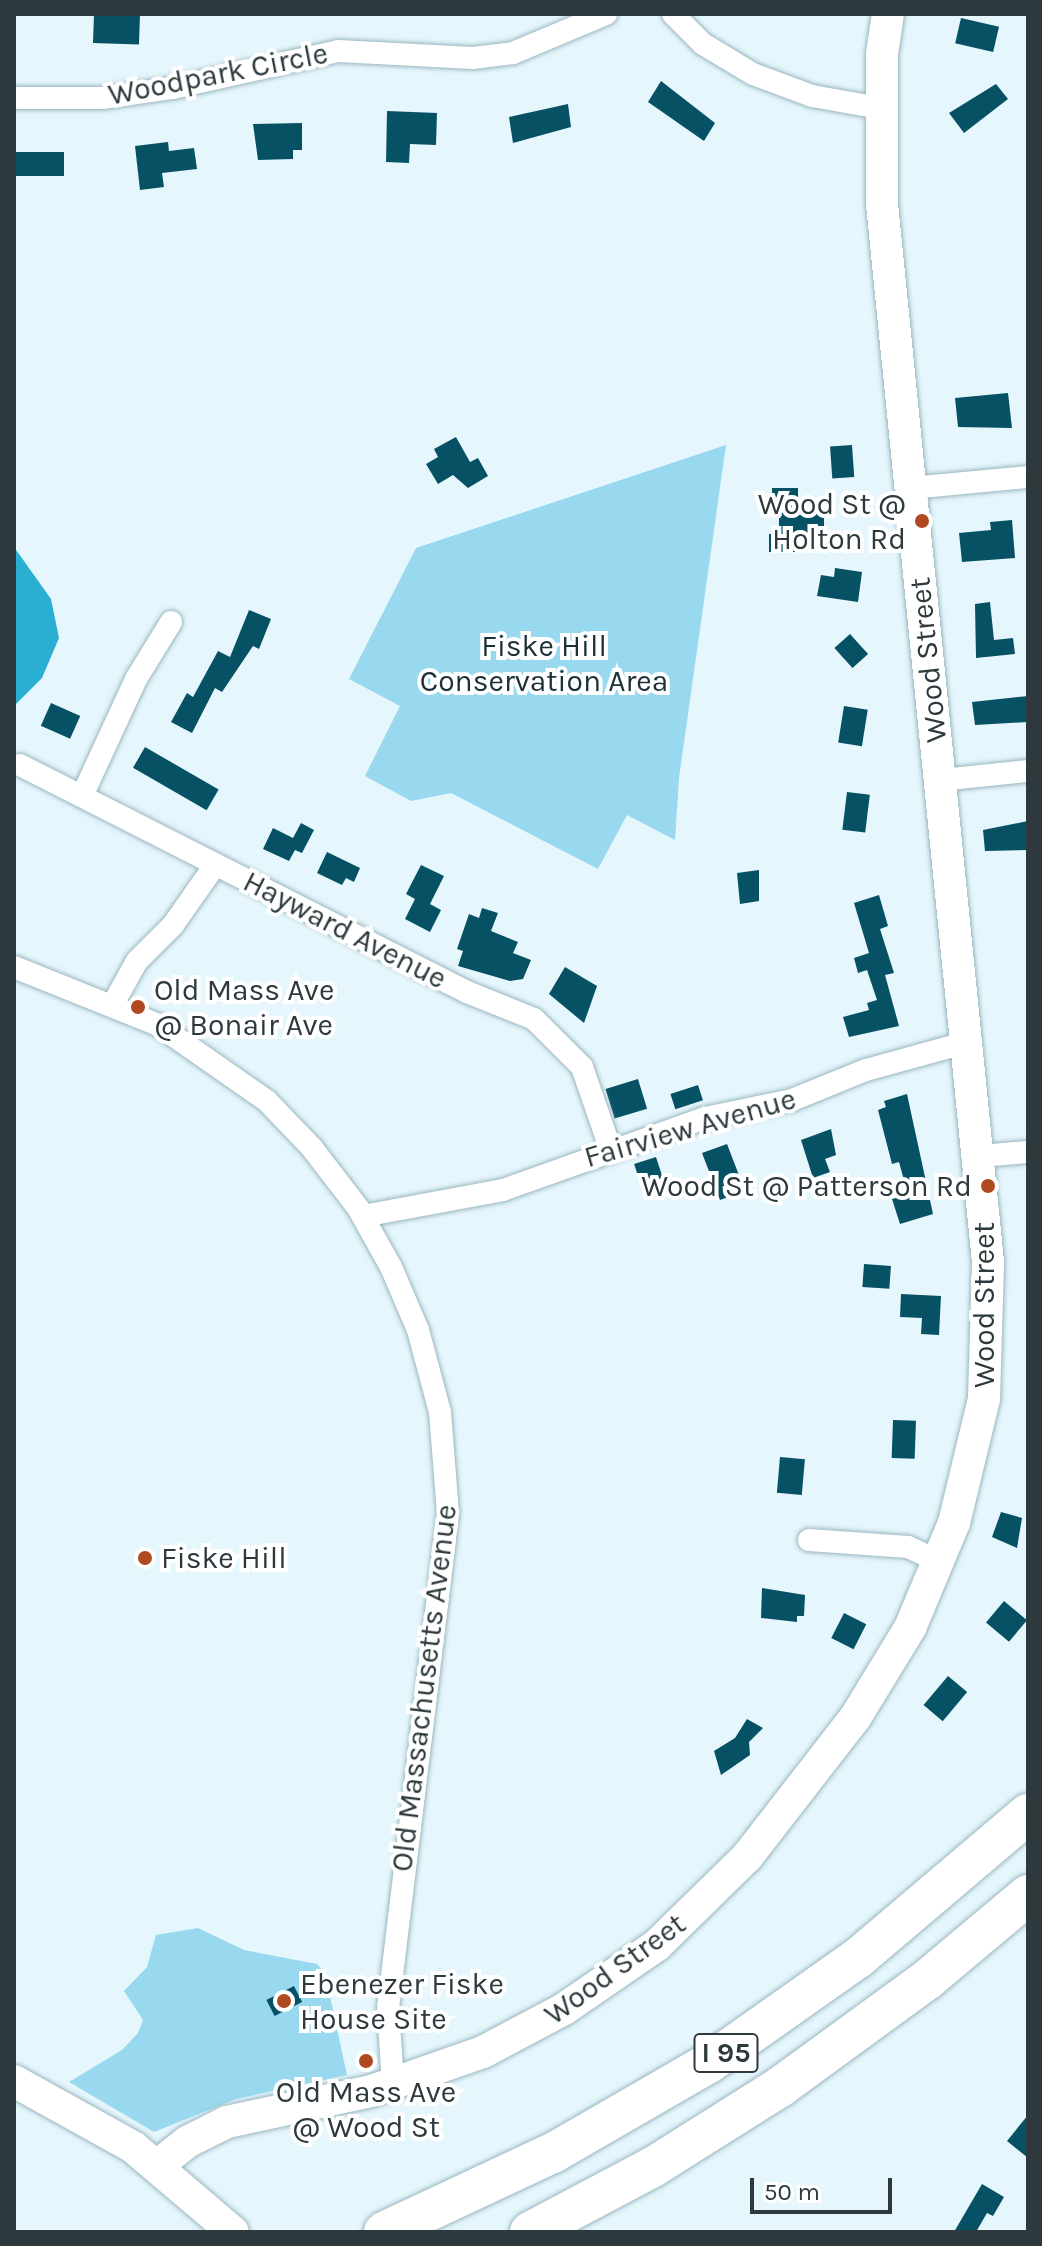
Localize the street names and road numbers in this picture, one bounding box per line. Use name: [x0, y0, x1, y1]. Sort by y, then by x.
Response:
street label: Woodpark Circle: [105, 35, 331, 113]
street label: Wood Street: [901, 576, 955, 744]
street label: Hayward Avenue: [237, 863, 453, 997]
street label: Fairview Avenue: [580, 1081, 800, 1175]
street label: Wood Street: [966, 1222, 1002, 1388]
street label: Old Massachusetts Avenue: [384, 1502, 464, 1874]
street label: Wood Street: [537, 1906, 693, 2032]
road number: I 95: [692, 2029, 760, 2077]

